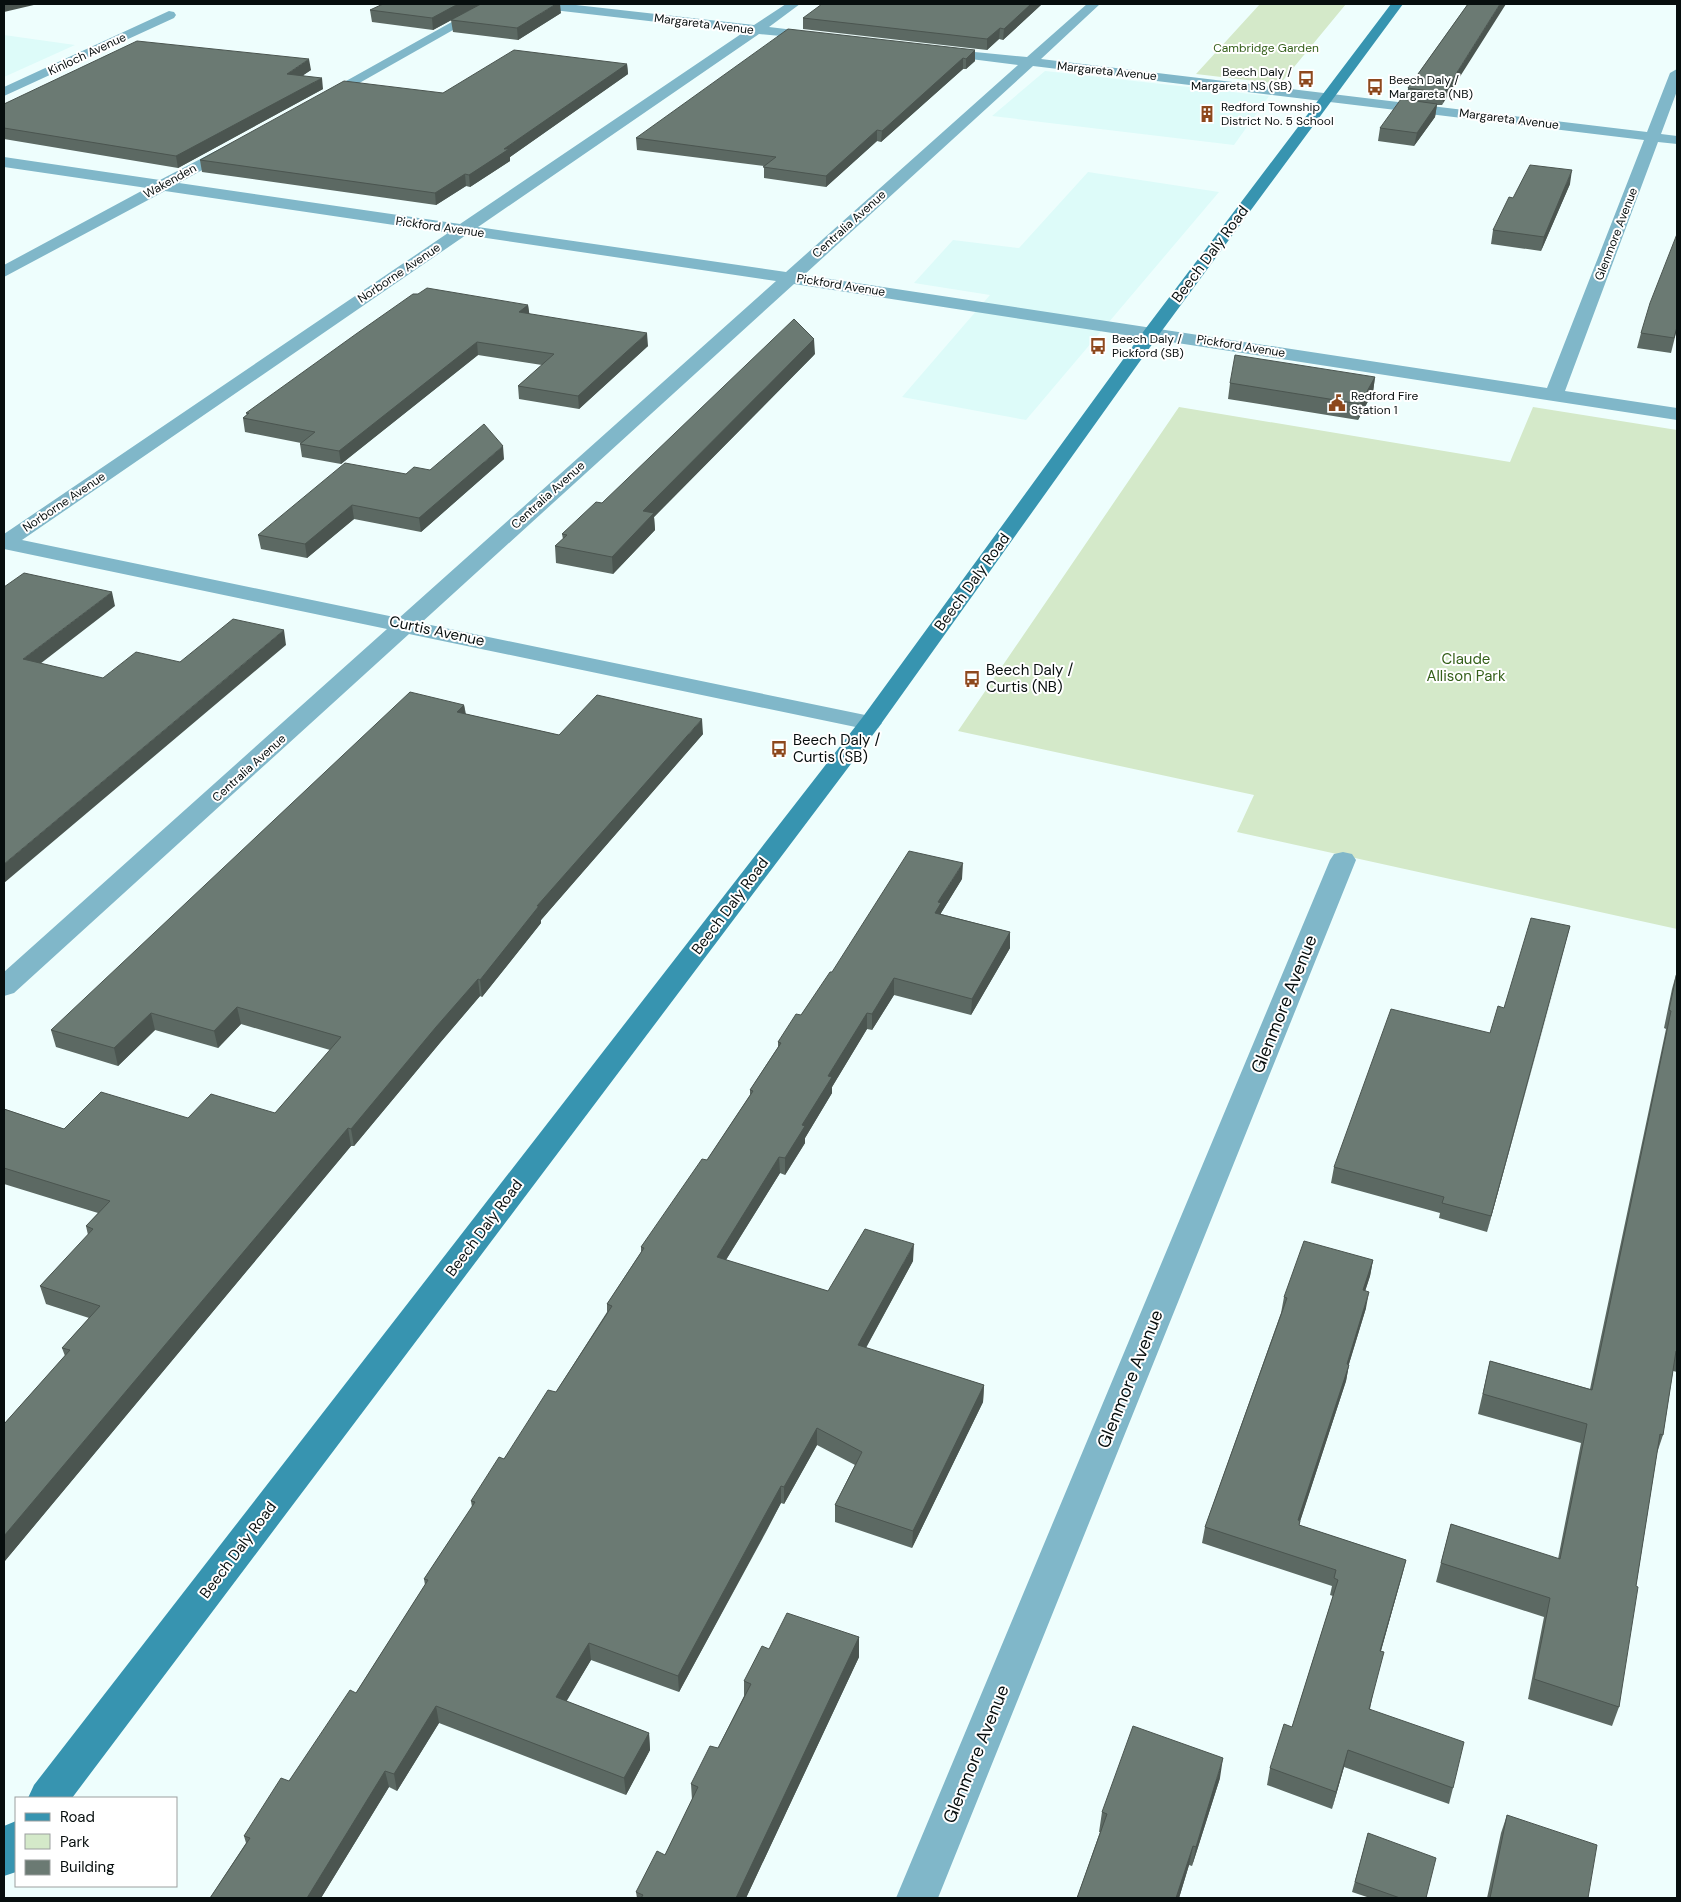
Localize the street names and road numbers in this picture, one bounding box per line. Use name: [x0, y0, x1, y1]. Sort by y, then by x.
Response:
street label: Margareta Avenue: [653, 10, 755, 38]
street label: Kinloch Avenue: [45, 29, 129, 79]
street label: Margareta Avenue: [1056, 58, 1158, 84]
street label: Margareta Avenue: [1458, 105, 1560, 133]
street label: Wakenden: [141, 160, 199, 202]
street label: Glenmore Avenue: [1591, 185, 1641, 283]
street label: Centralia Avenue: [809, 186, 889, 261]
street label: Beech Daly Road: [1167, 202, 1253, 306]
street label: Pickford Avenue: [395, 213, 486, 241]
street label: Norborne Avenue: [354, 239, 444, 307]
street label: Pickford Avenue: [796, 270, 887, 300]
street label: Pickford Avenue: [1196, 331, 1287, 361]
street label: Centralia Avenue: [508, 457, 588, 532]
street label: Norborne Avenue: [19, 468, 109, 536]
street label: Beech Daly Road: [930, 529, 1014, 635]
street label: Curtis Avenue: [388, 611, 486, 651]
street label: Centralia Avenue: [209, 730, 289, 805]
street label: Beech Daly Road: [687, 854, 773, 958]
street label: Glenmore Avenue: [1245, 931, 1323, 1077]
street label: Beech Daly Road: [441, 1176, 527, 1280]
street label: Glenmore Avenue: [1091, 1306, 1169, 1452]
street label: Beech Daly Road: [195, 1498, 281, 1602]
street label: Glenmore Avenue: [937, 1681, 1015, 1827]

